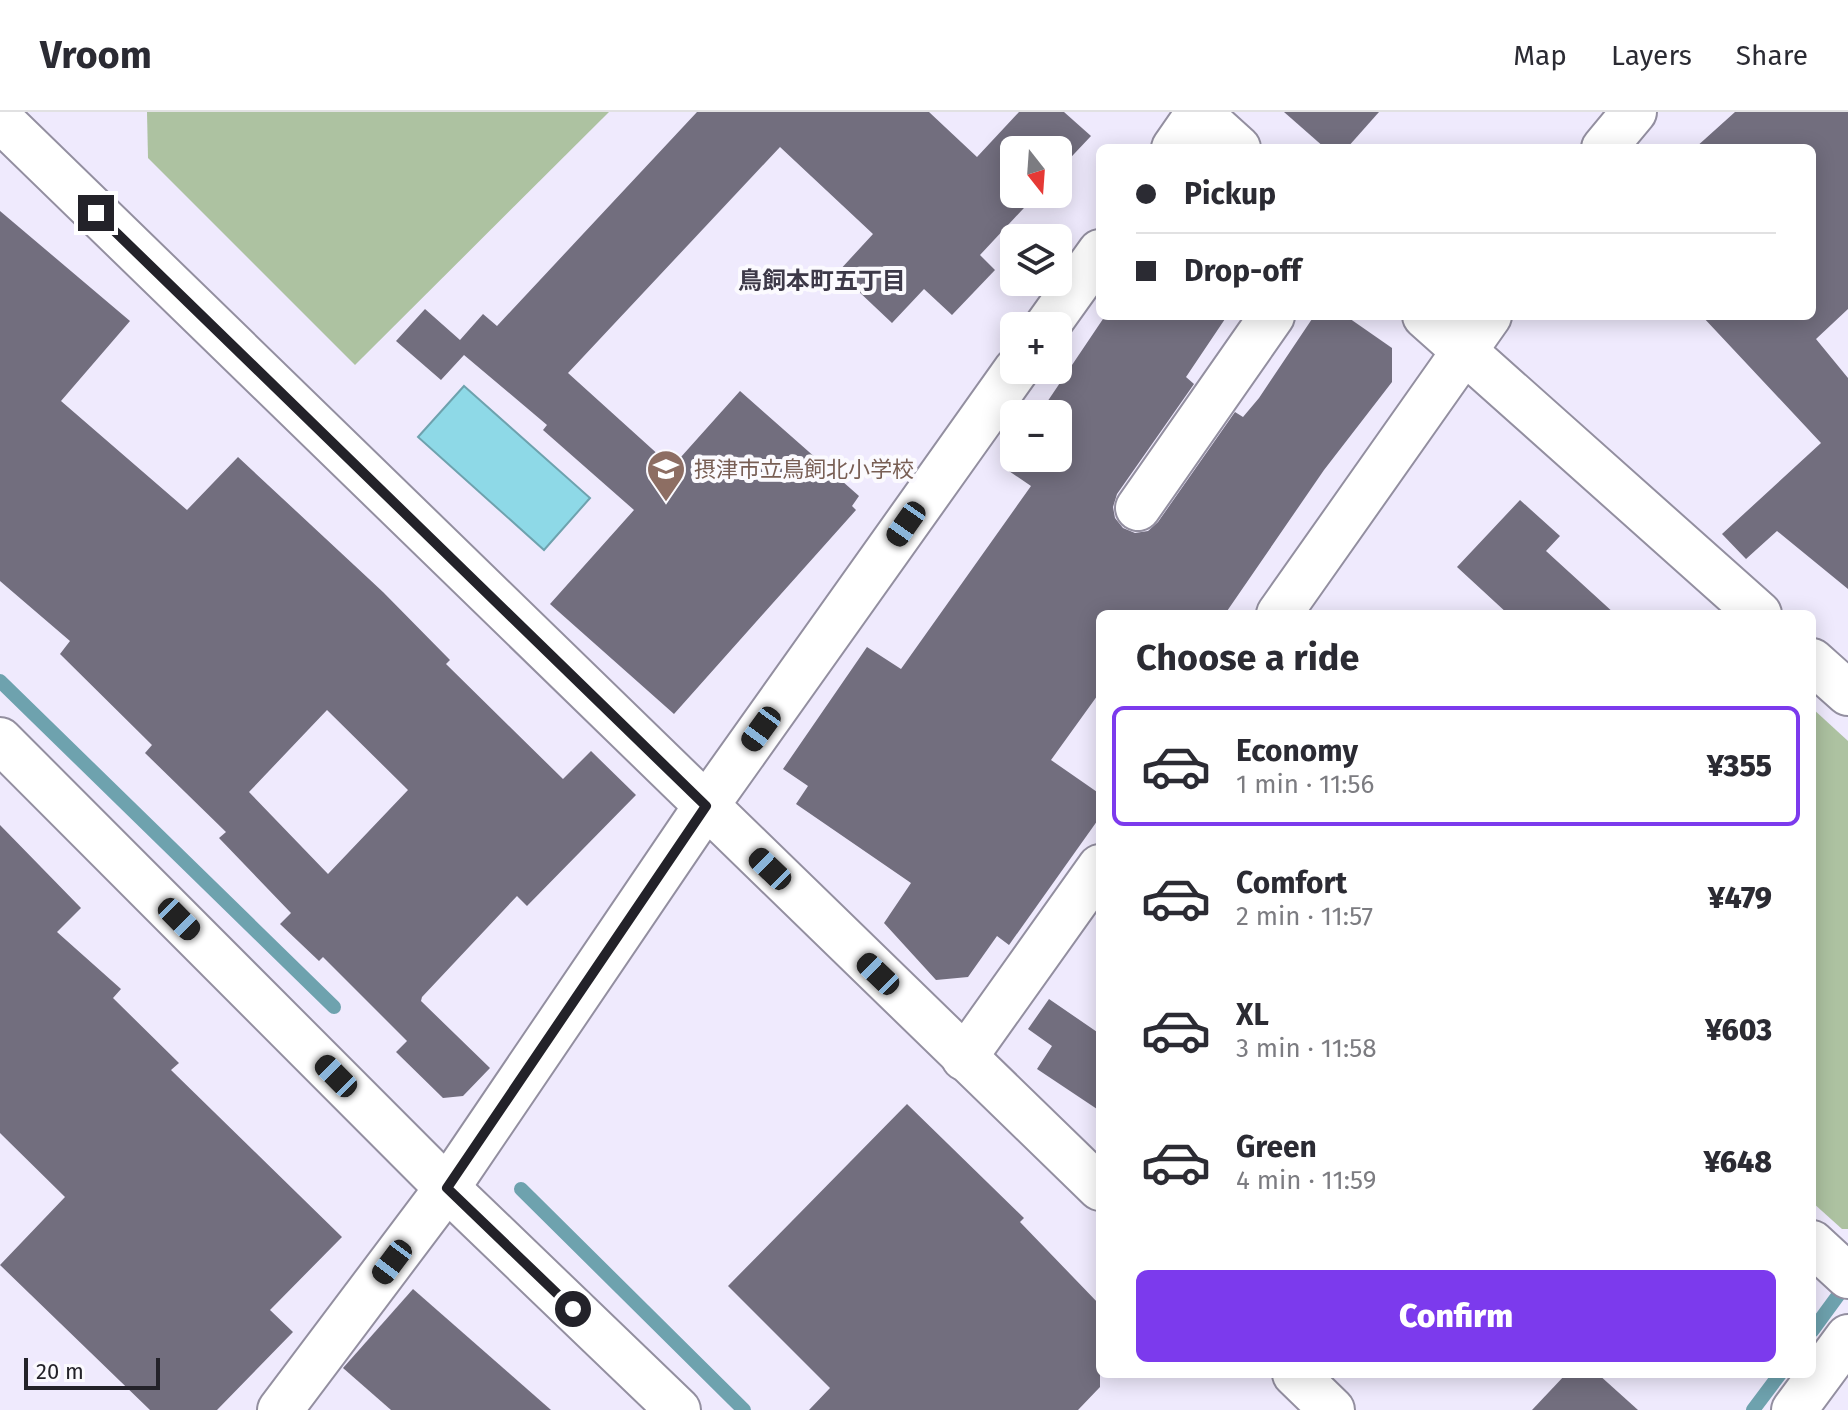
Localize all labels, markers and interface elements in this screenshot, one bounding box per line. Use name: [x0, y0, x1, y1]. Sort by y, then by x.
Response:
text: Vroom: [40, 32, 152, 78]
text: Map: [1513, 39, 1567, 72]
text: Layers: [1611, 39, 1692, 72]
text: Share: [1736, 39, 1808, 72]
north arrow: [1000, 136, 1072, 208]
map controls: [1000, 136, 1072, 472]
text: Pickup: [1184, 176, 1276, 212]
route end: [78, 195, 114, 231]
button: layers: [1000, 224, 1072, 296]
text: Drop-off: [1184, 253, 1301, 289]
district label: 鳥飼本町五丁目: [738, 267, 906, 295]
button: +: [1000, 312, 1072, 384]
button: −: [1000, 400, 1072, 472]
school or university icon: 摂津市立鳥飼北小学校: [645, 448, 687, 503]
place label: 摂津市立鳥飼北小学校: [694, 456, 914, 483]
car: [882, 497, 930, 551]
text: Choose a ride: [1136, 636, 1359, 680]
car: [737, 703, 785, 755]
icon: car: [1140, 730, 1212, 802]
text: Economy: [1236, 733, 1358, 769]
text: ¥355: [1707, 748, 1772, 784]
text: 1 min · 11:56: [1236, 769, 1374, 800]
car: [744, 844, 796, 894]
icon: car: [1140, 862, 1212, 934]
text: Comfort: [1236, 865, 1347, 901]
text: ¥479: [1708, 880, 1772, 916]
car: [154, 894, 204, 944]
text: 2 min · 11:57: [1236, 901, 1373, 932]
car: [852, 949, 904, 999]
icon: car: [1140, 994, 1212, 1066]
text: XL: [1236, 997, 1269, 1033]
text: ¥603: [1705, 1012, 1772, 1048]
text: 3 min · 11:58: [1236, 1033, 1377, 1064]
car: [311, 1051, 361, 1101]
icon: car: [1140, 1126, 1212, 1198]
text: Green: [1236, 1129, 1317, 1165]
text: ¥648: [1703, 1144, 1772, 1180]
text: 4 min · 11:59: [1236, 1165, 1376, 1196]
car: [368, 1236, 416, 1288]
button: Confirm: [1136, 1270, 1776, 1362]
route start: [555, 1291, 591, 1327]
scale bar: [24, 1354, 160, 1390]
text: 20 m: [36, 1358, 84, 1385]

